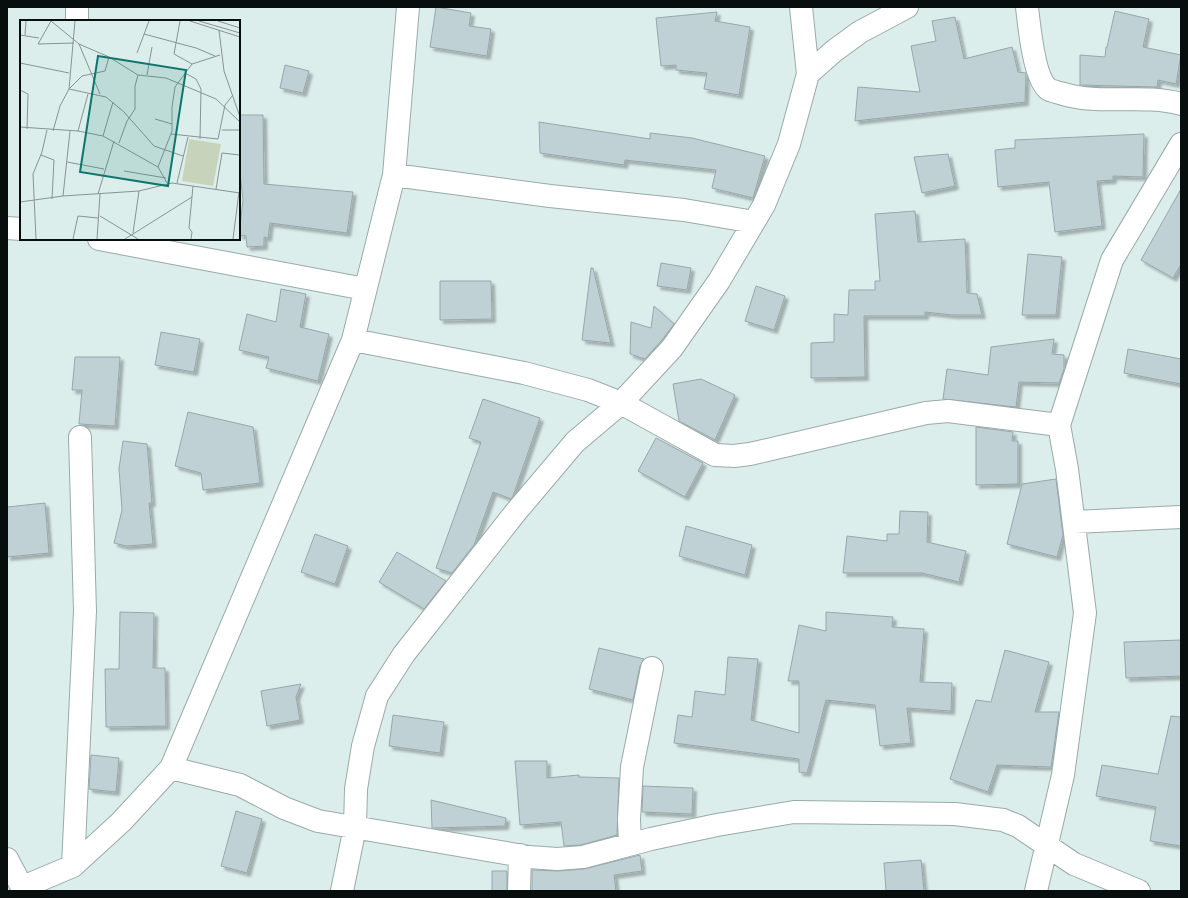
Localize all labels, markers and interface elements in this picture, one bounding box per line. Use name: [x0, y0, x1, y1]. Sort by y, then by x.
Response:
inset map: [20, 20, 240, 240]

